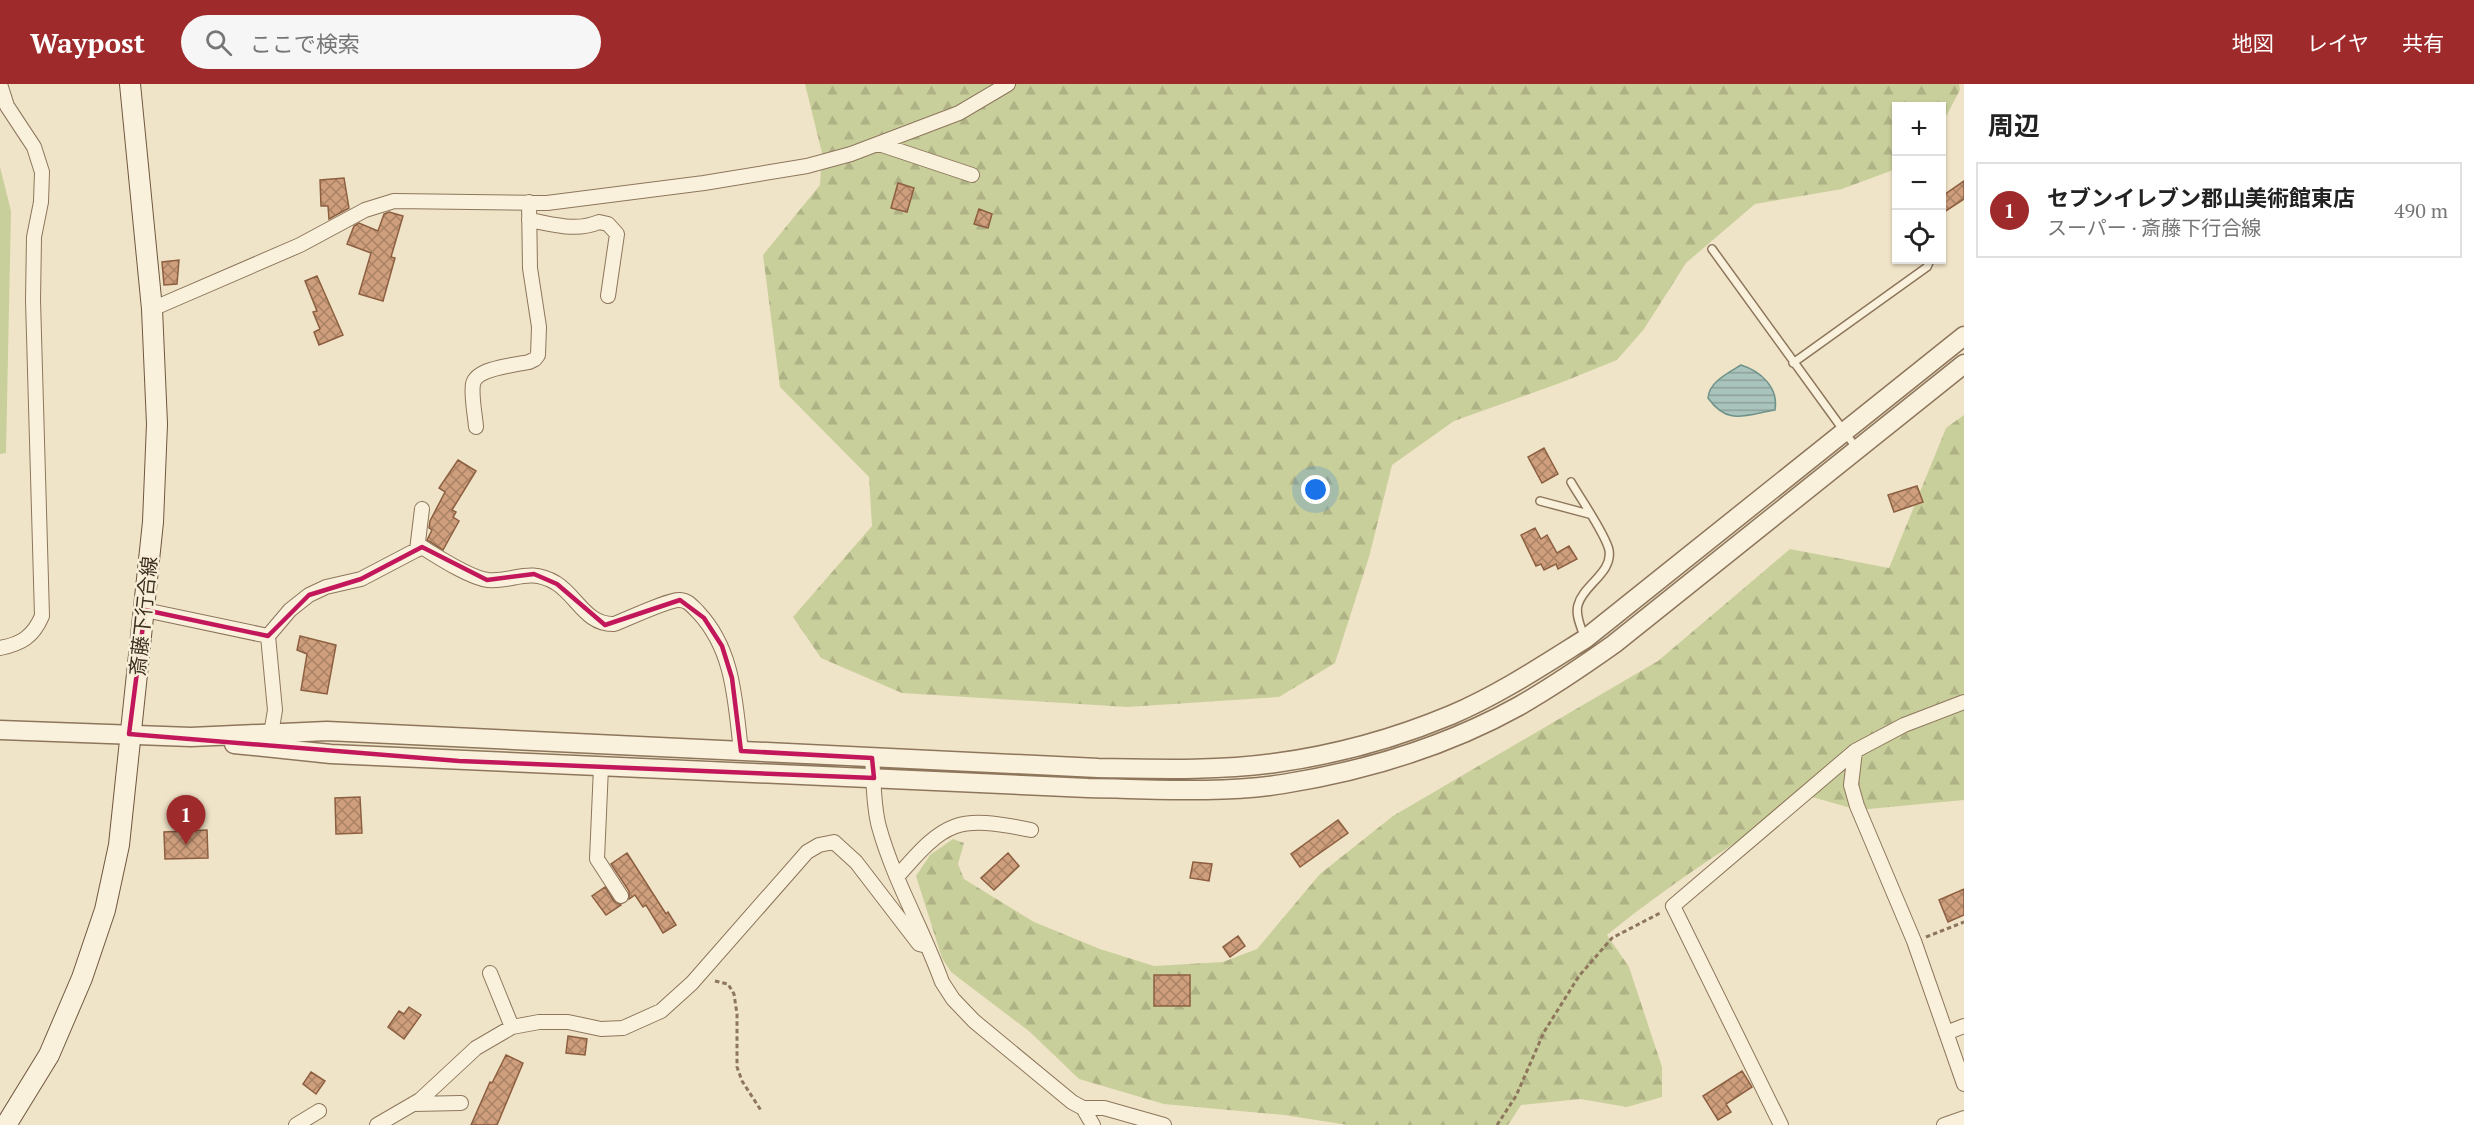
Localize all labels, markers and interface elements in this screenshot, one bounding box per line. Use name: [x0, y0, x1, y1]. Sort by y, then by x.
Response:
search box: [181, 15, 601, 69]
text: Waypost: [30, 24, 145, 61]
icon: search: [202, 26, 235, 59]
text: ここで検索: [250, 29, 360, 58]
text: 地図: [2232, 29, 2274, 57]
text: レイヤ: [2307, 29, 2369, 57]
text: 共有: [2402, 29, 2444, 57]
map controls: [1892, 102, 1946, 264]
button: +: [1892, 102, 1946, 156]
text: 周辺: [1988, 108, 2040, 142]
button: −: [1892, 156, 1946, 210]
text: セブンイレブン郡山美術館東店: [2047, 183, 2355, 212]
text: 1: [2004, 197, 2015, 224]
text: 490 m: [2394, 197, 2448, 224]
button: locate: [1892, 210, 1946, 264]
text: スーパー · 斎藤下行合線: [2047, 214, 2261, 241]
your location: [1301, 475, 1330, 504]
street label: 斎藤下行合線: [123, 555, 163, 677]
pin: 1: [166, 796, 206, 845]

